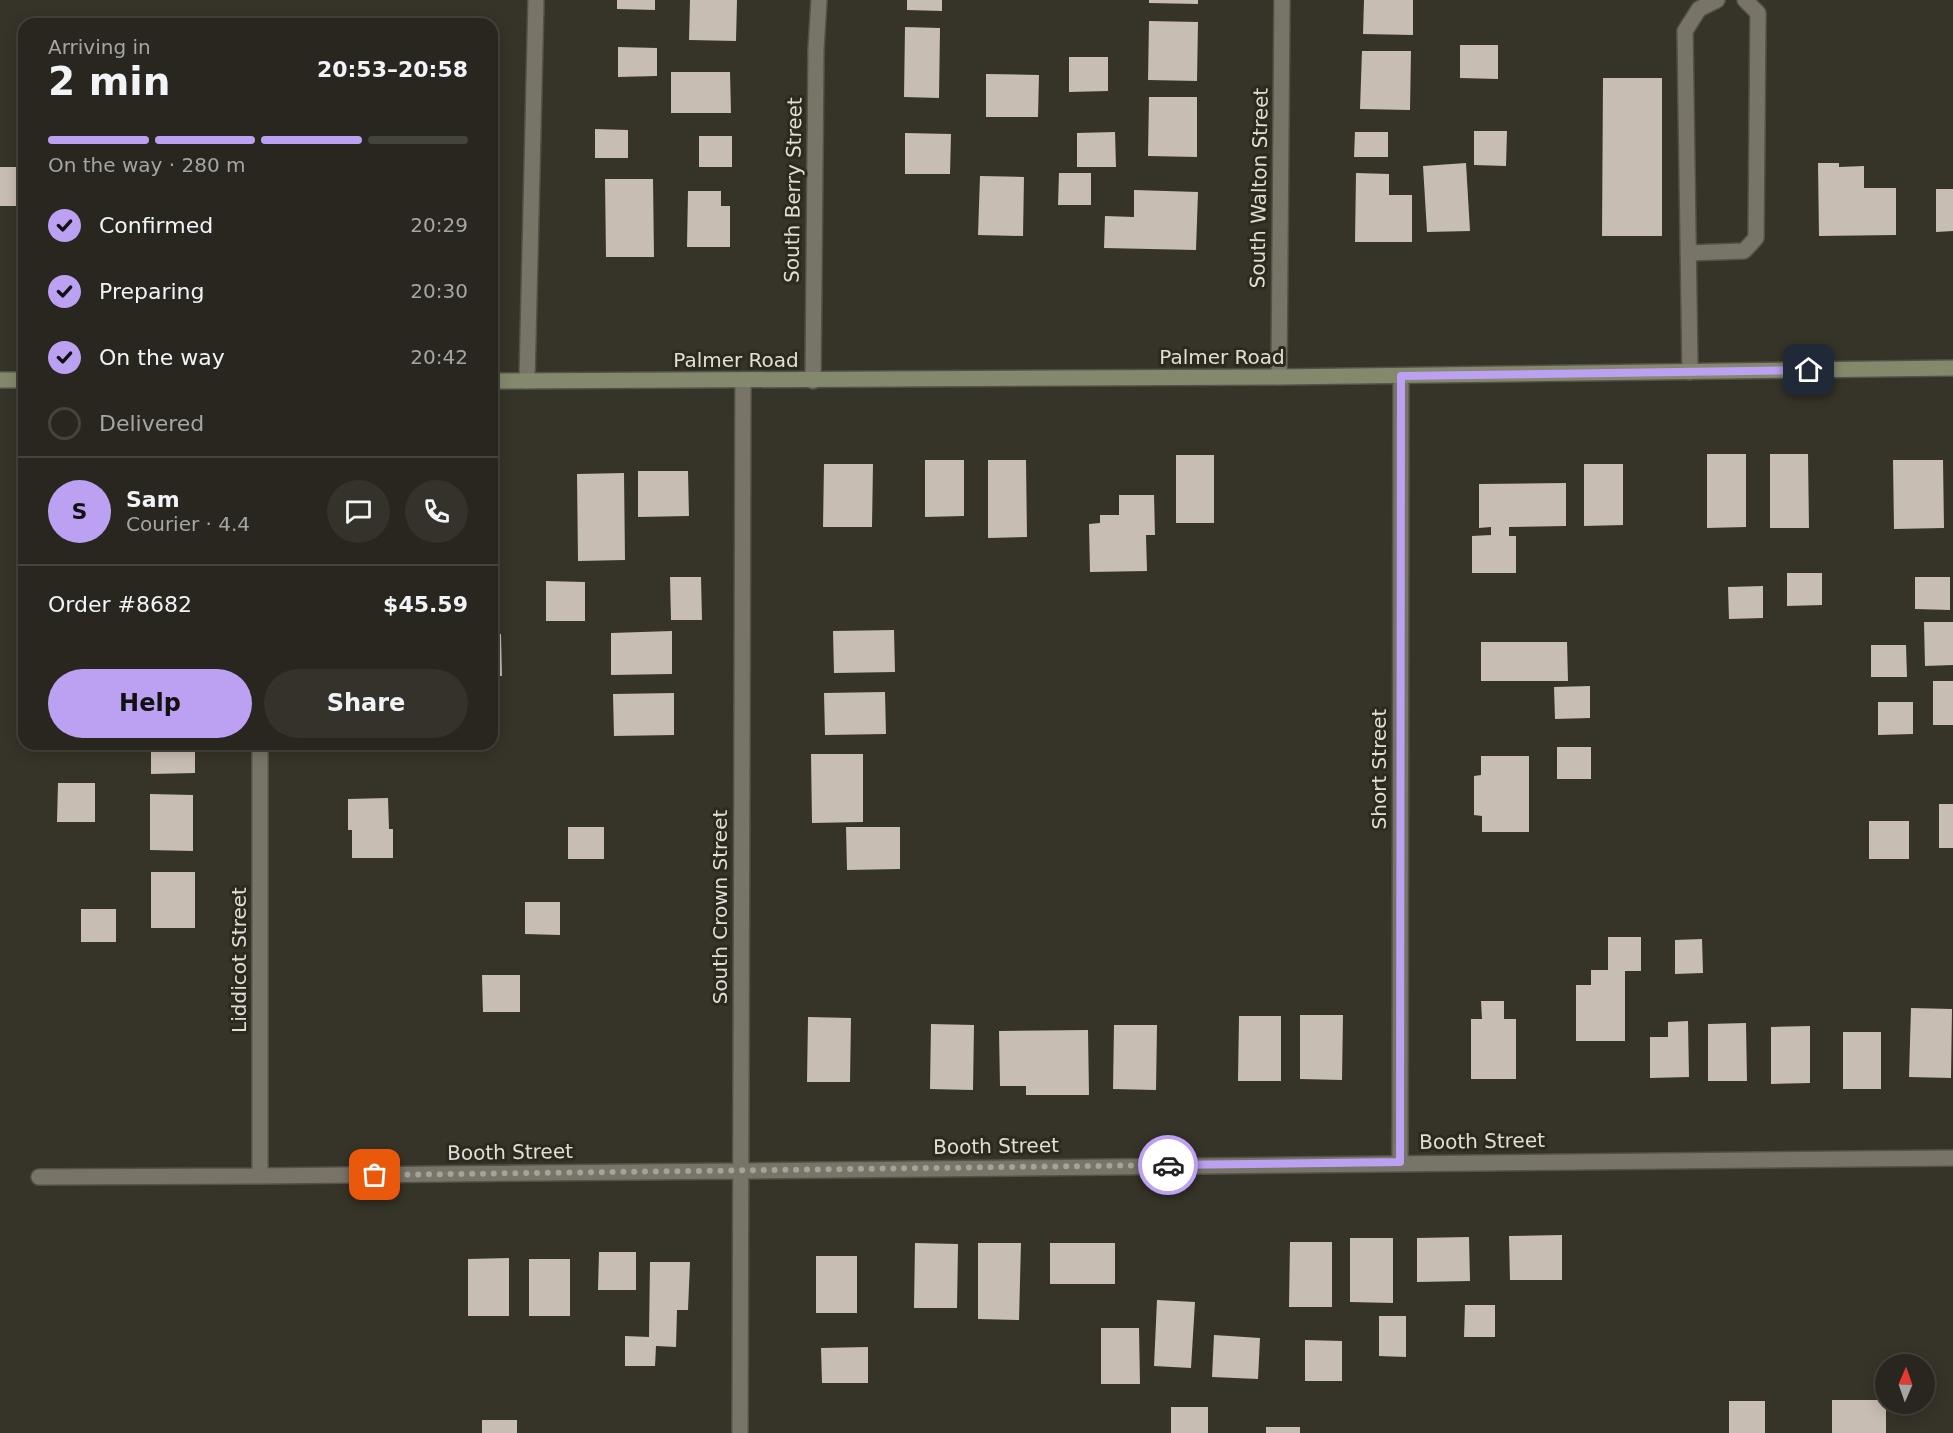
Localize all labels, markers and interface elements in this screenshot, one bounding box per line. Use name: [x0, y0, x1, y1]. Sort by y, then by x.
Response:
text: Arriving in: [48, 35, 151, 59]
text: 20:53–20:58: [317, 57, 468, 82]
text: 2 min: [48, 59, 170, 104]
street label: South Walton Street: [1245, 87, 1273, 289]
street label: South Berry Street: [779, 97, 807, 283]
text: On the way · 280 m: [48, 153, 246, 177]
icon: check: [48, 209, 81, 242]
text: Confirmed: [99, 213, 213, 238]
text: 20:29: [410, 213, 468, 237]
icon: check: [48, 275, 81, 308]
text: Preparing: [99, 279, 205, 304]
text: 20:30: [410, 279, 468, 303]
icon: check: [48, 341, 81, 374]
pin: [1783, 344, 1834, 395]
text: On the way: [99, 345, 225, 370]
text: 20:42: [410, 345, 468, 369]
street label: Palmer Road: [1159, 345, 1285, 369]
street label: Palmer Road: [673, 348, 799, 372]
icon: home: [1792, 353, 1825, 386]
text: Delivered: [99, 411, 204, 436]
button: chat: [327, 480, 390, 543]
button: phone: [405, 480, 468, 543]
text: Sam: [126, 487, 180, 512]
text: S: [72, 499, 87, 524]
text: Courier · 4.4: [126, 512, 250, 536]
text: Order #8682: [48, 592, 192, 617]
text: $45.59: [383, 592, 468, 617]
button: Help: [48, 669, 252, 738]
button: Share: [264, 669, 468, 738]
street label: Short Street: [1367, 708, 1391, 829]
street label: South Crown Street: [708, 810, 732, 1004]
street label: Liddicot Street: [227, 887, 251, 1033]
street label: Booth Street: [1419, 1128, 1545, 1154]
street label: Booth Street: [933, 1133, 1059, 1159]
courier: [1138, 1135, 1198, 1195]
street label: Booth Street: [447, 1139, 573, 1165]
pin: [349, 1149, 400, 1200]
icon: car: [1152, 1149, 1185, 1182]
icon: bag: [358, 1158, 391, 1191]
north arrow: [1875, 1354, 1935, 1414]
map controls: [1875, 1354, 1935, 1414]

